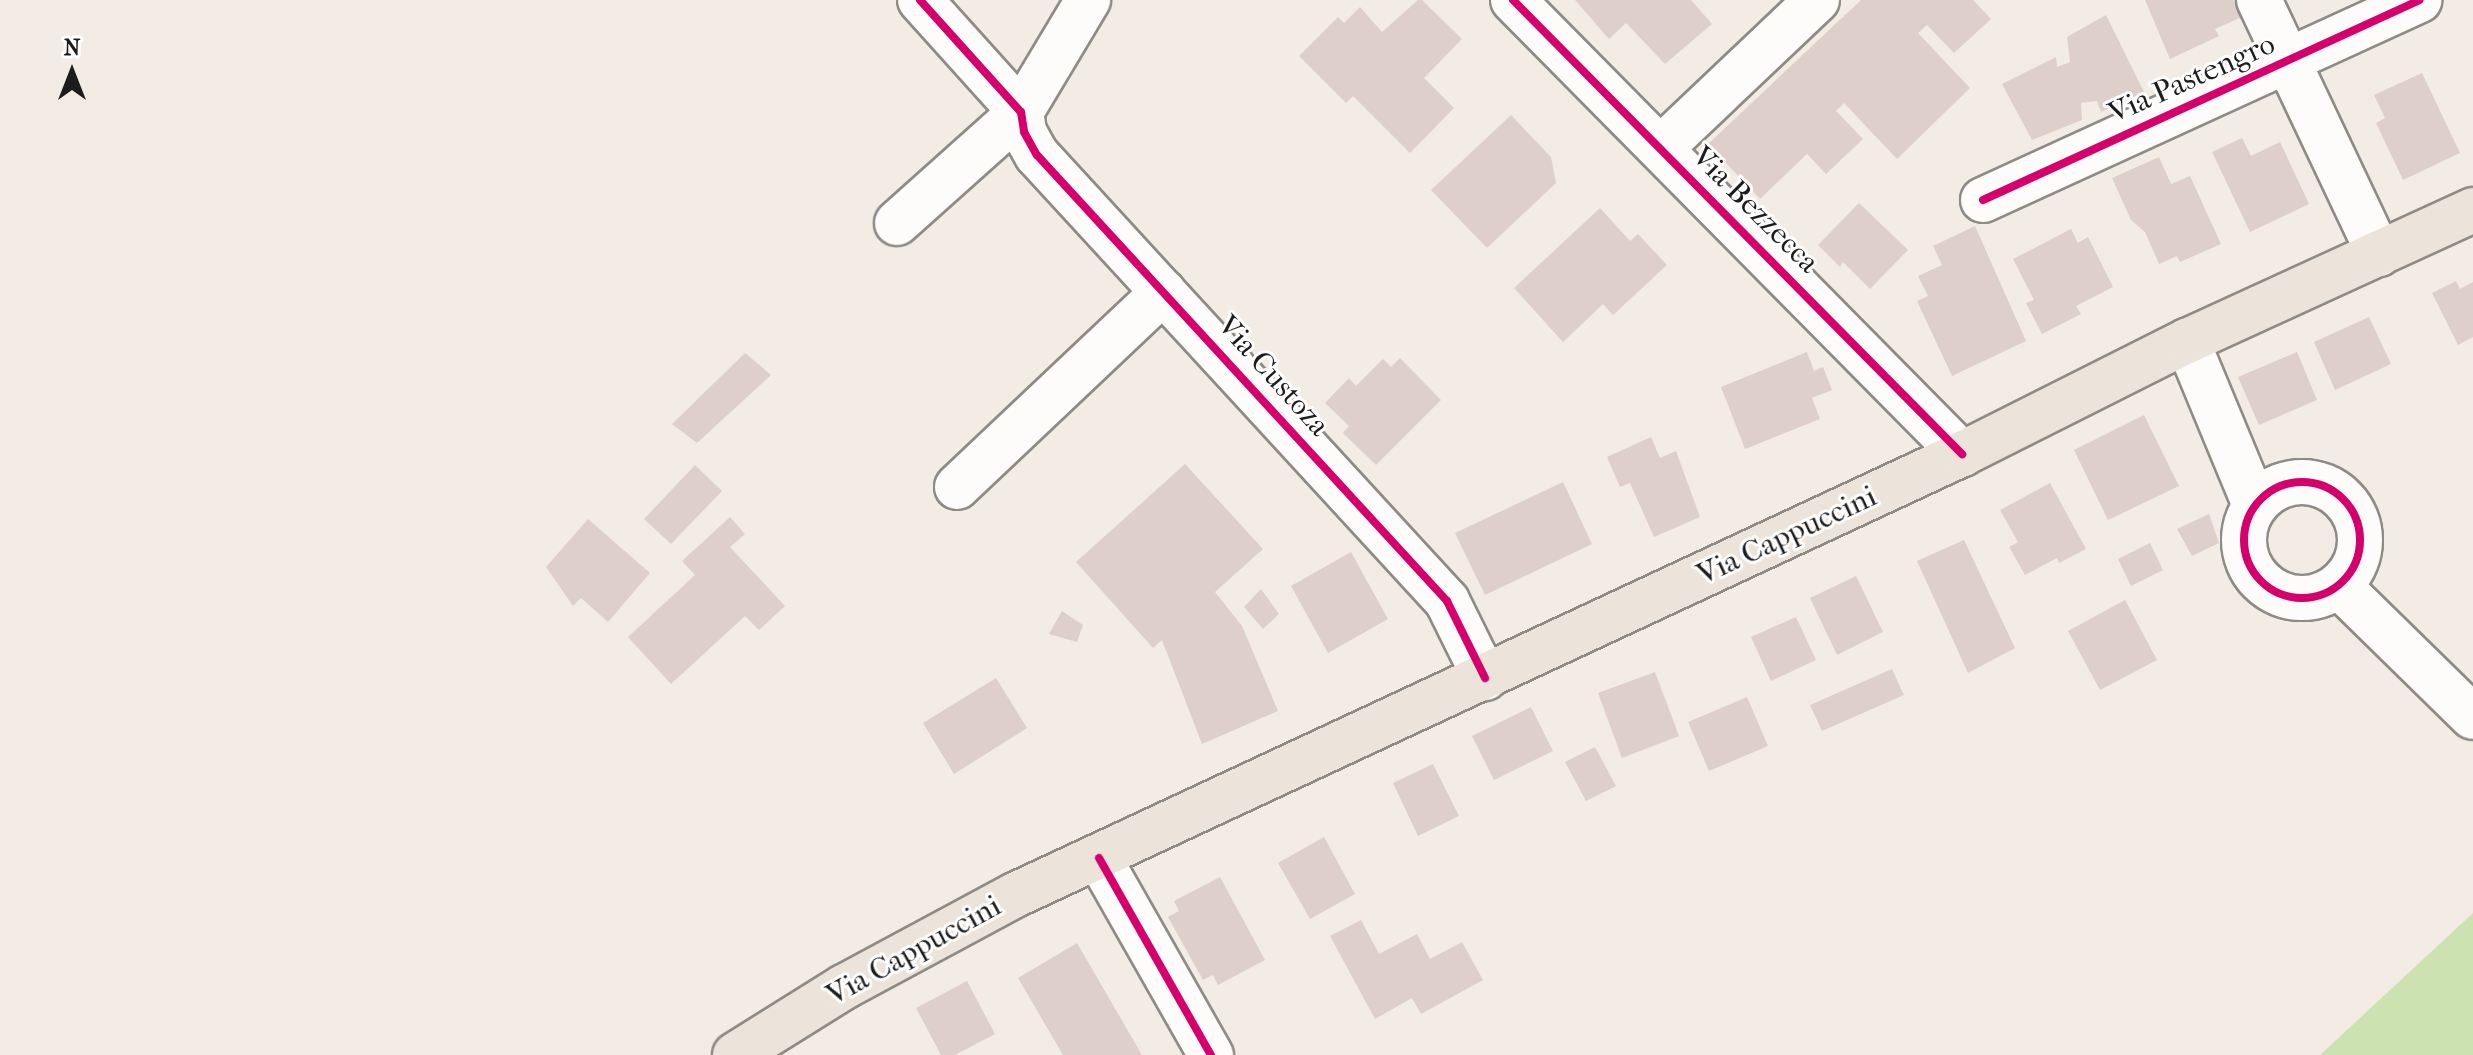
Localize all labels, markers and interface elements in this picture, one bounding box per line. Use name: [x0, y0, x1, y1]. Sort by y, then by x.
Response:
street label: Via Pastengro: [2103, 26, 2281, 132]
north arrow: [32, 32, 112, 112]
text: N: [64, 35, 80, 61]
street label: Via Bezzecca: [1684, 139, 1826, 281]
street label: Via Custoza: [1209, 308, 1337, 444]
street label: Via Cappuccini: [1692, 479, 1882, 593]
street label: Via Cappuccini: [821, 888, 1007, 1014]

